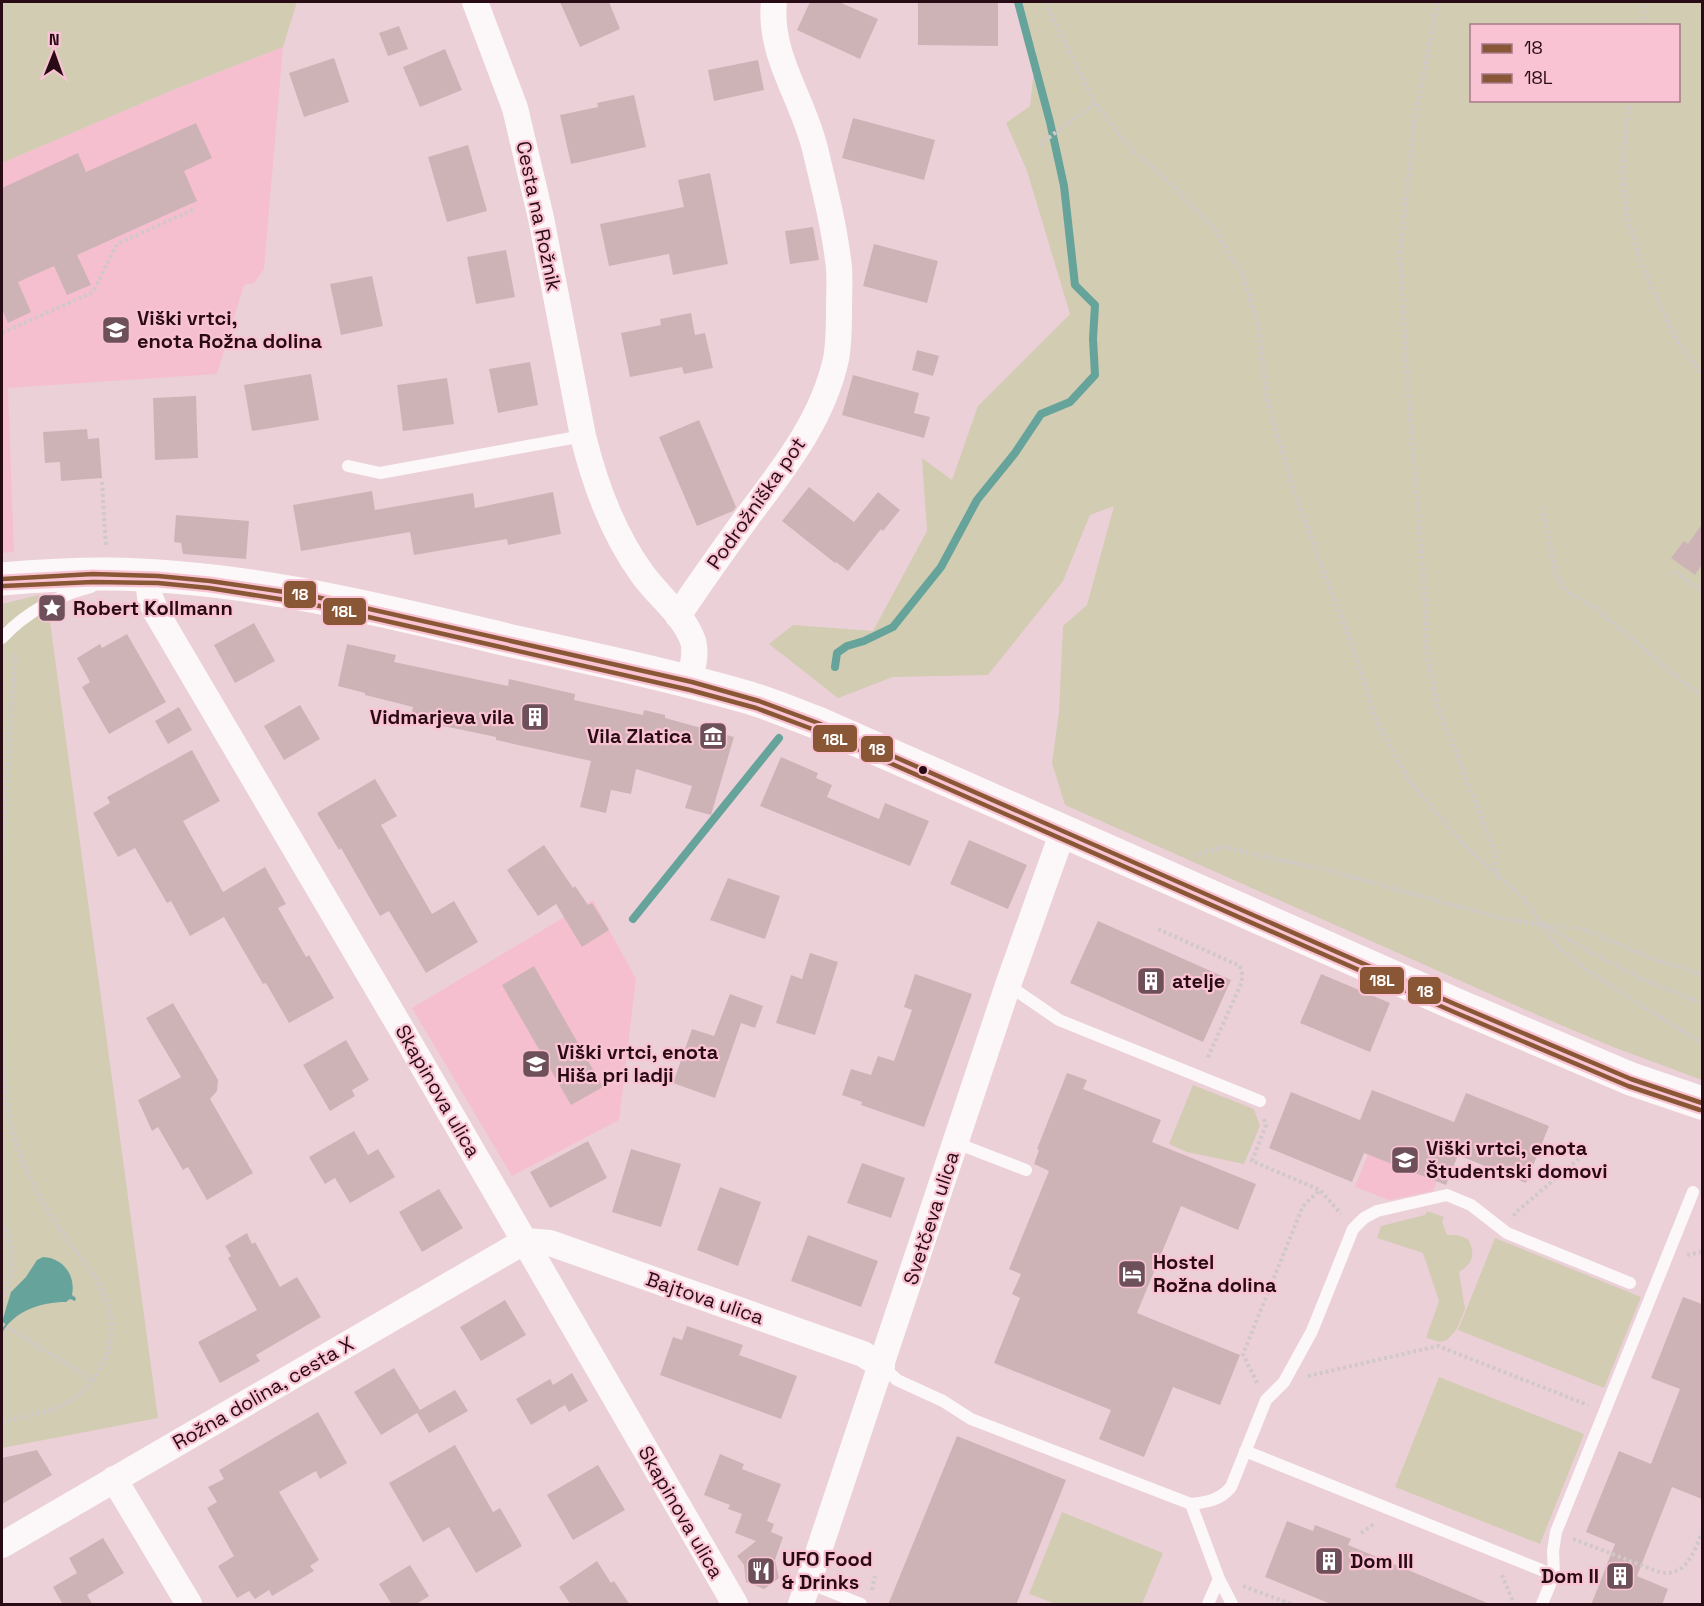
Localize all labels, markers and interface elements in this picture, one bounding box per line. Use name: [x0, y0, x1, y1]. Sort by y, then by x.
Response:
north arrow: [24, 24, 84, 84]
legend: [1470, 24, 1680, 102]
text: N: [49, 29, 60, 50]
text: 18: [1524, 36, 1543, 59]
text: 18L: [1524, 66, 1553, 89]
street label: Cesta na Rožnik: [510, 139, 568, 294]
place label: Viški vrtci, enota Rožna dolina: [137, 305, 323, 354]
school or university icon: Viški vrtci, enota Rožna dolina: [100, 314, 132, 346]
street label: Podrožniška pot: [701, 432, 811, 574]
line badge: 18: [283, 580, 317, 609]
text: 18: [292, 584, 309, 605]
place icon: Robert Kollmann: [36, 592, 68, 624]
place label: Robert Kollmann: [73, 595, 233, 621]
line badge: 18L: [322, 597, 367, 626]
text: 18L: [331, 601, 357, 622]
building icon: Vidmarjeva vila: [519, 701, 551, 733]
place label: Vidmarjeva vila: [370, 704, 514, 730]
museum icon: Vila Zlatica: [697, 720, 729, 752]
place label: Vila Zlatica: [587, 723, 692, 749]
line badge: 18L: [812, 724, 858, 753]
text: 18L: [822, 729, 848, 750]
line badge: 18: [860, 735, 894, 763]
text: 18: [869, 739, 886, 760]
unlabelled marker: [917, 764, 929, 776]
building icon: atelje: [1135, 965, 1167, 997]
line badge: 18L: [1359, 966, 1405, 995]
place label: atelje: [1172, 968, 1225, 994]
text: 18L: [1369, 970, 1395, 991]
line badge: 18: [1407, 976, 1442, 1005]
text: 18: [1417, 981, 1434, 1002]
street label: Skapinova ulica: [390, 1020, 486, 1162]
place label: Viški vrtci, enota Hiša pri ladji: [557, 1039, 719, 1088]
school or university icon: Viški vrtci, enota Hiša pri ladji: [520, 1048, 552, 1080]
place label: Viški vrtci, enota Študentski domovi: [1426, 1135, 1608, 1184]
school or university icon: Viški vrtci, enota Študentski domovi: [1389, 1144, 1421, 1176]
street label: Svetčeva ulica: [897, 1148, 965, 1288]
place label: Hostel Rožna dolina: [1153, 1249, 1277, 1298]
hotel icon: Hostel Rožna dolina: [1116, 1258, 1148, 1290]
street label: Bajtova ulica: [643, 1266, 767, 1330]
street label: Rožna dolina, cesta X: [168, 1330, 358, 1455]
street label: Skapinova ulica: [633, 1441, 729, 1583]
building icon: Dom III: [1313, 1545, 1345, 1577]
place label: UFO Food & Drinks: [782, 1546, 872, 1595]
place label: Dom III: [1350, 1548, 1414, 1574]
restaurant icon: UFO Food & Drinks: [745, 1555, 777, 1587]
building icon: Dom II: [1604, 1560, 1636, 1592]
place label: Dom II: [1541, 1563, 1599, 1589]

